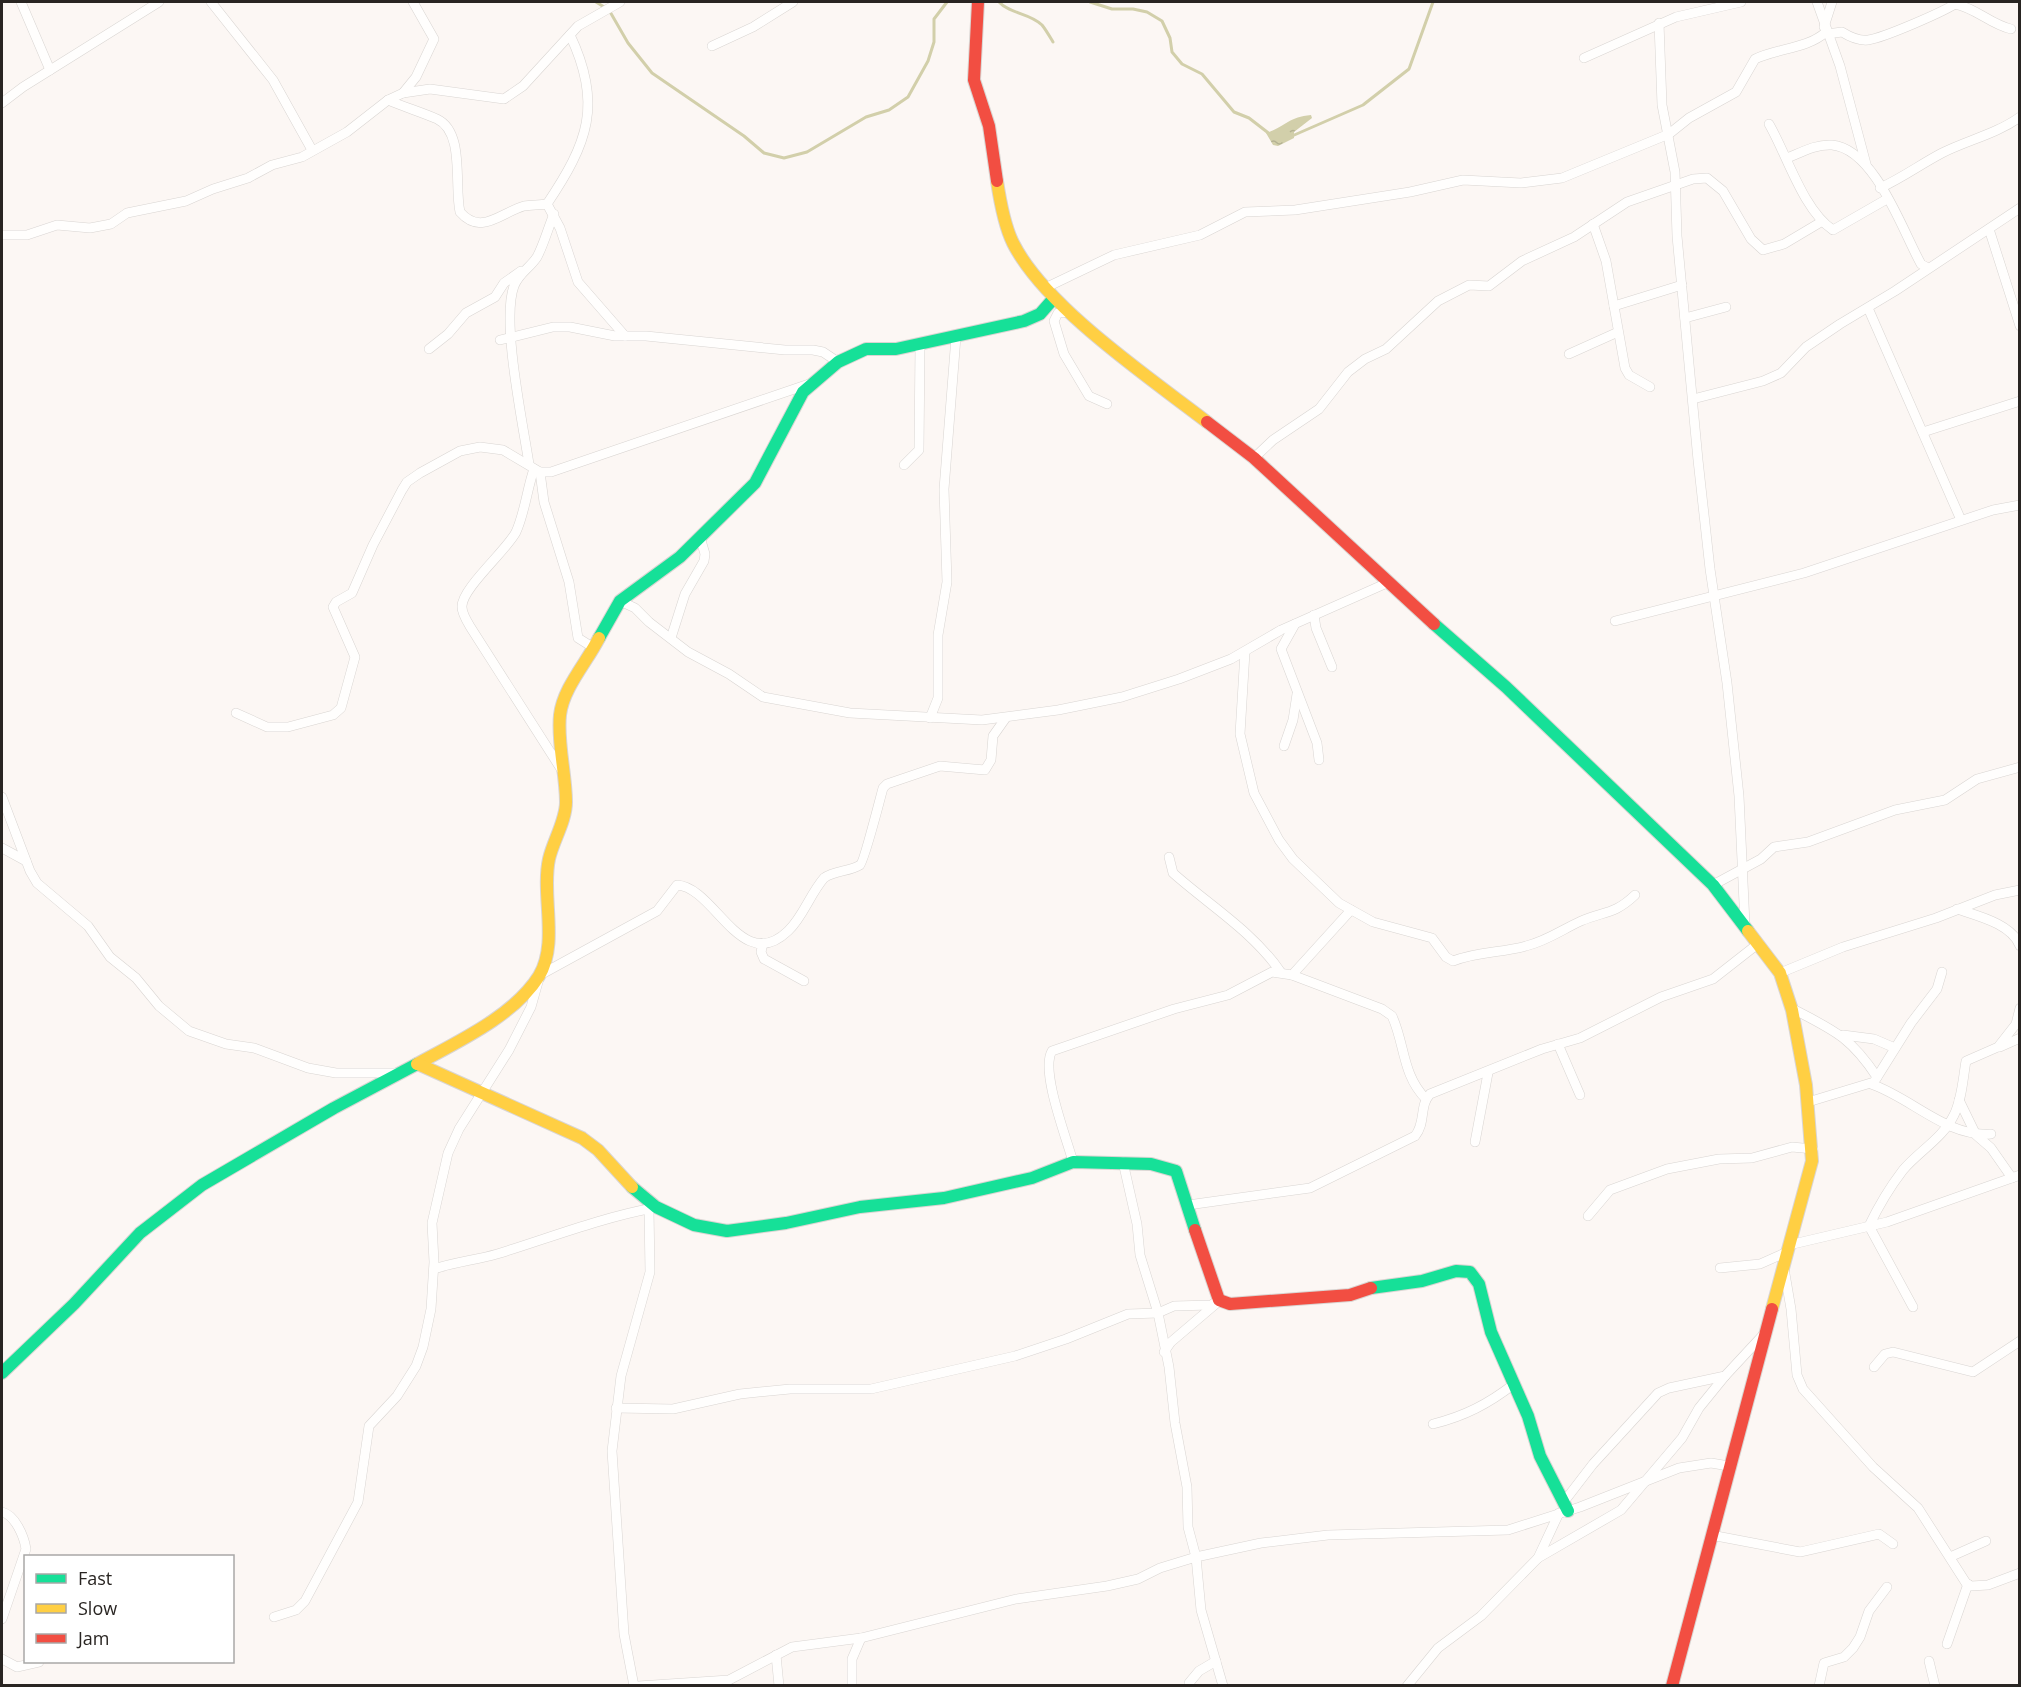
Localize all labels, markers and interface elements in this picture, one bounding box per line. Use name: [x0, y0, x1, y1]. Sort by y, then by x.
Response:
legend: [24, 1555, 234, 1663]
text: Fast: [78, 1566, 112, 1590]
text: Slow: [78, 1596, 117, 1620]
text: Jam: [76, 1626, 110, 1650]

